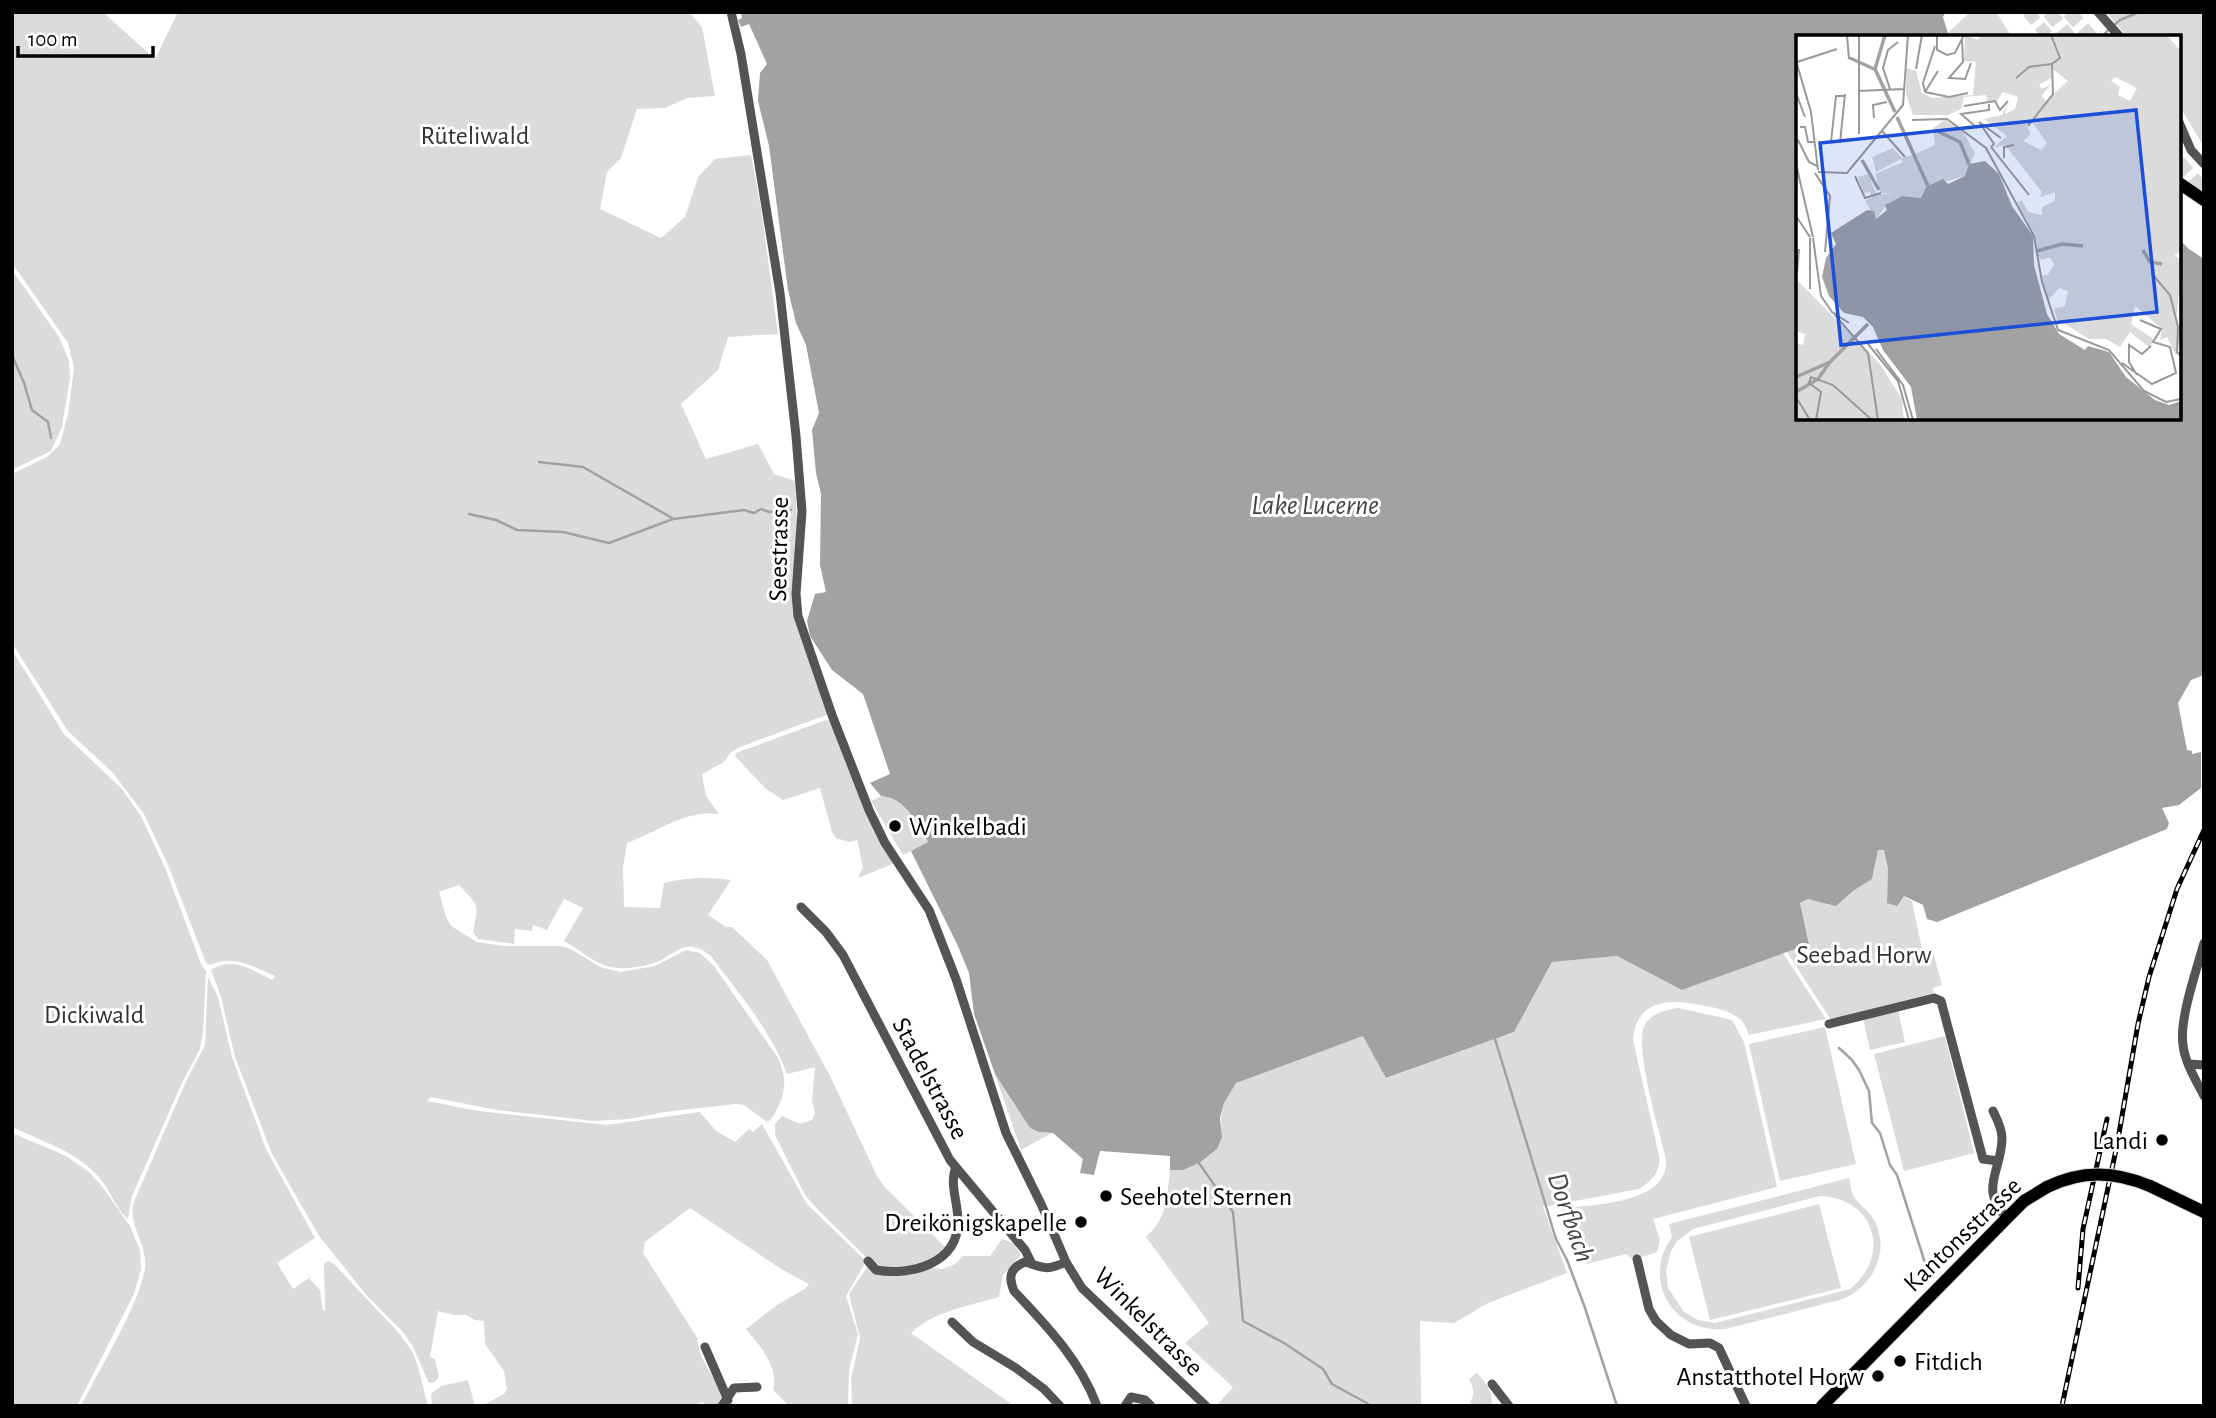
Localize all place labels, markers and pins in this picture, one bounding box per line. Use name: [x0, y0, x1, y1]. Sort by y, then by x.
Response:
place label: Winkelbadi: [909, 814, 1027, 840]
marker: Winkelbadi: [887, 818, 903, 834]
place label: Landi: [2092, 1128, 2148, 1154]
marker: Landi: [2154, 1132, 2170, 1148]
place label: Seehotel Sternen: [1120, 1184, 1292, 1210]
marker: Seehotel Sternen: [1098, 1188, 1114, 1204]
place label: Dreikönigskapelle: [884, 1210, 1067, 1236]
marker: Dreikönigskapelle: [1073, 1214, 1089, 1230]
place label: Fitdich: [1914, 1349, 1983, 1375]
marker: Fitdich: [1892, 1353, 1908, 1369]
place label: Anstatthotel Horw: [1676, 1364, 1864, 1390]
marker: Anstatthotel Horw: [1870, 1368, 1886, 1384]

